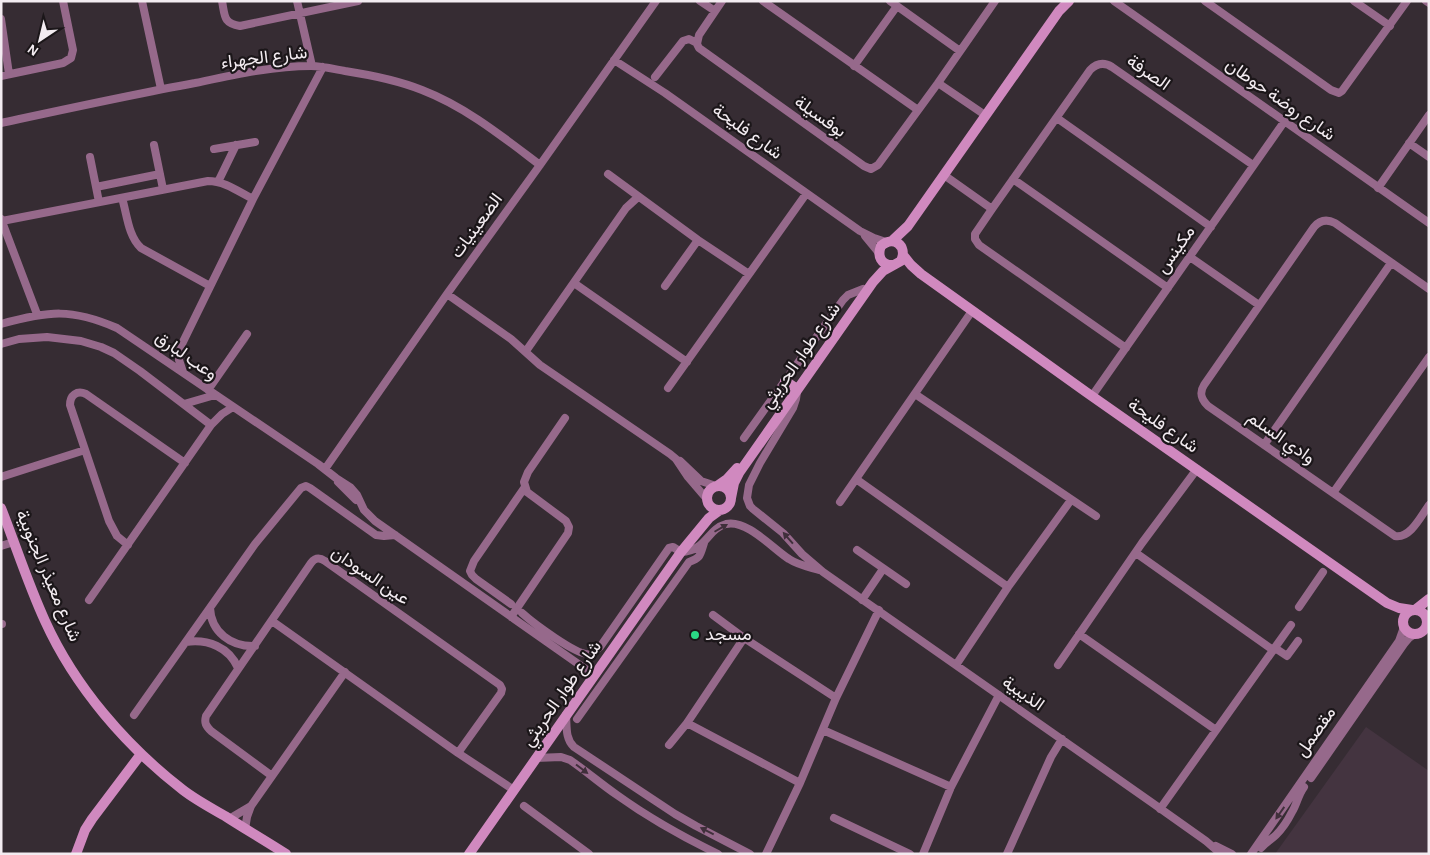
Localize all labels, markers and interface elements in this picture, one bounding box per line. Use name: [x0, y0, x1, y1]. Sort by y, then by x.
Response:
north arrow: [15, 15, 65, 65]
text: N: [25, 41, 41, 58]
street label: شارع الجهراء: [220, 44, 308, 74]
street label: الصرفة: [1123, 52, 1173, 95]
street label: شارع روضة حوطان: [1221, 56, 1338, 146]
street label: بوفسيلة: [790, 93, 849, 142]
street label: شارع فليحة: [708, 101, 785, 165]
street label: الضعينيات: [448, 190, 506, 262]
street label: مكينس: [1153, 223, 1200, 278]
street label: شارع طوار الحريثي: [758, 300, 848, 415]
street label: وعب لبارق: [151, 328, 220, 385]
street label: شارع فليحة: [1123, 395, 1201, 458]
street label: وادي السلم: [1241, 408, 1318, 472]
street label: شارع معيذر الجنوبية: [10, 508, 84, 645]
one-way arrow: [714, 524, 728, 533]
one-way arrow: [782, 533, 794, 545]
street label: عين السودان: [327, 543, 412, 609]
place label: مسجد: [705, 626, 752, 644]
marker: مسجد: [689, 629, 701, 641]
street label: شارع طوار الحريثي: [519, 638, 609, 753]
street label: الذيبية: [999, 673, 1047, 715]
street label: مقصمل: [1292, 704, 1340, 761]
one-way arrow: [575, 763, 588, 774]
one-way arrow: [1275, 806, 1285, 819]
one-way arrow: [699, 827, 714, 836]

